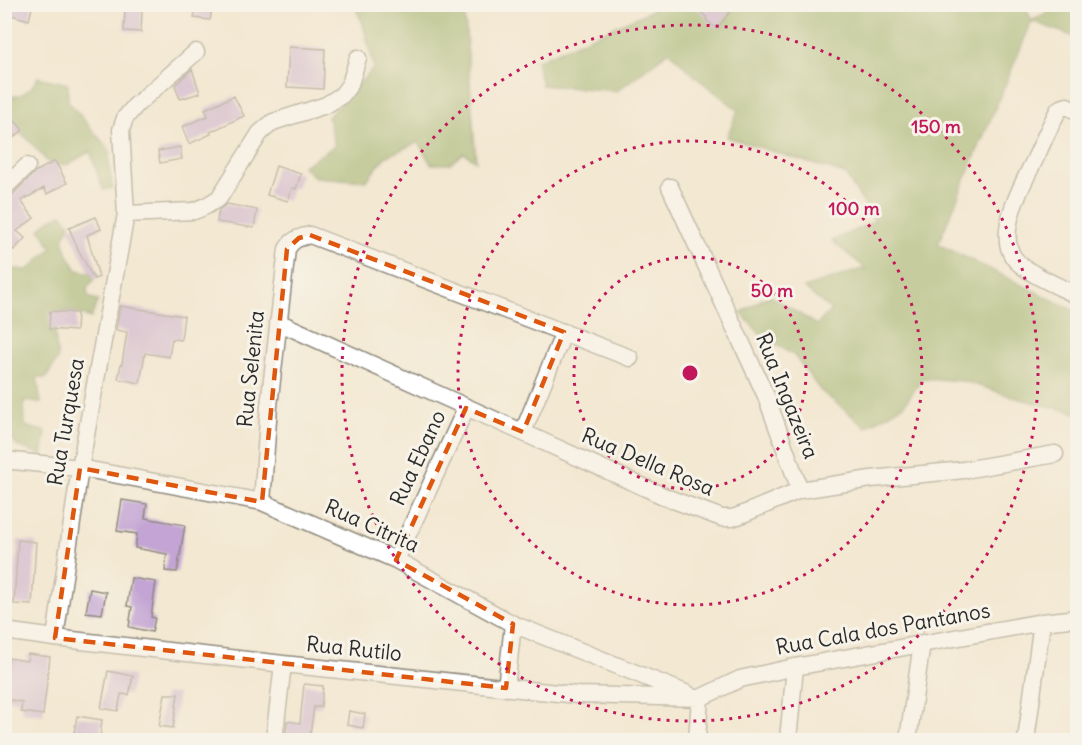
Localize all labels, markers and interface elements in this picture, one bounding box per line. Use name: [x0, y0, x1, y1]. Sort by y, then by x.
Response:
text: 150 m: [911, 115, 961, 138]
text: 100 m: [829, 197, 880, 220]
text: 50 m: [751, 279, 793, 302]
street label: Rua Selenita: [231, 309, 270, 429]
street label: Rua Ingazeira: [750, 329, 825, 463]
street label: Rua Turquesa: [41, 356, 90, 488]
centre of rings: [680, 363, 700, 383]
street label: Rua Ebano: [384, 406, 451, 510]
street label: Rua Della Rosa: [578, 421, 719, 502]
street label: Rua Citrita: [321, 493, 424, 558]
street label: Rua Cala dos Pantanos: [774, 596, 992, 661]
street label: Rua Rutilo: [305, 630, 403, 667]

